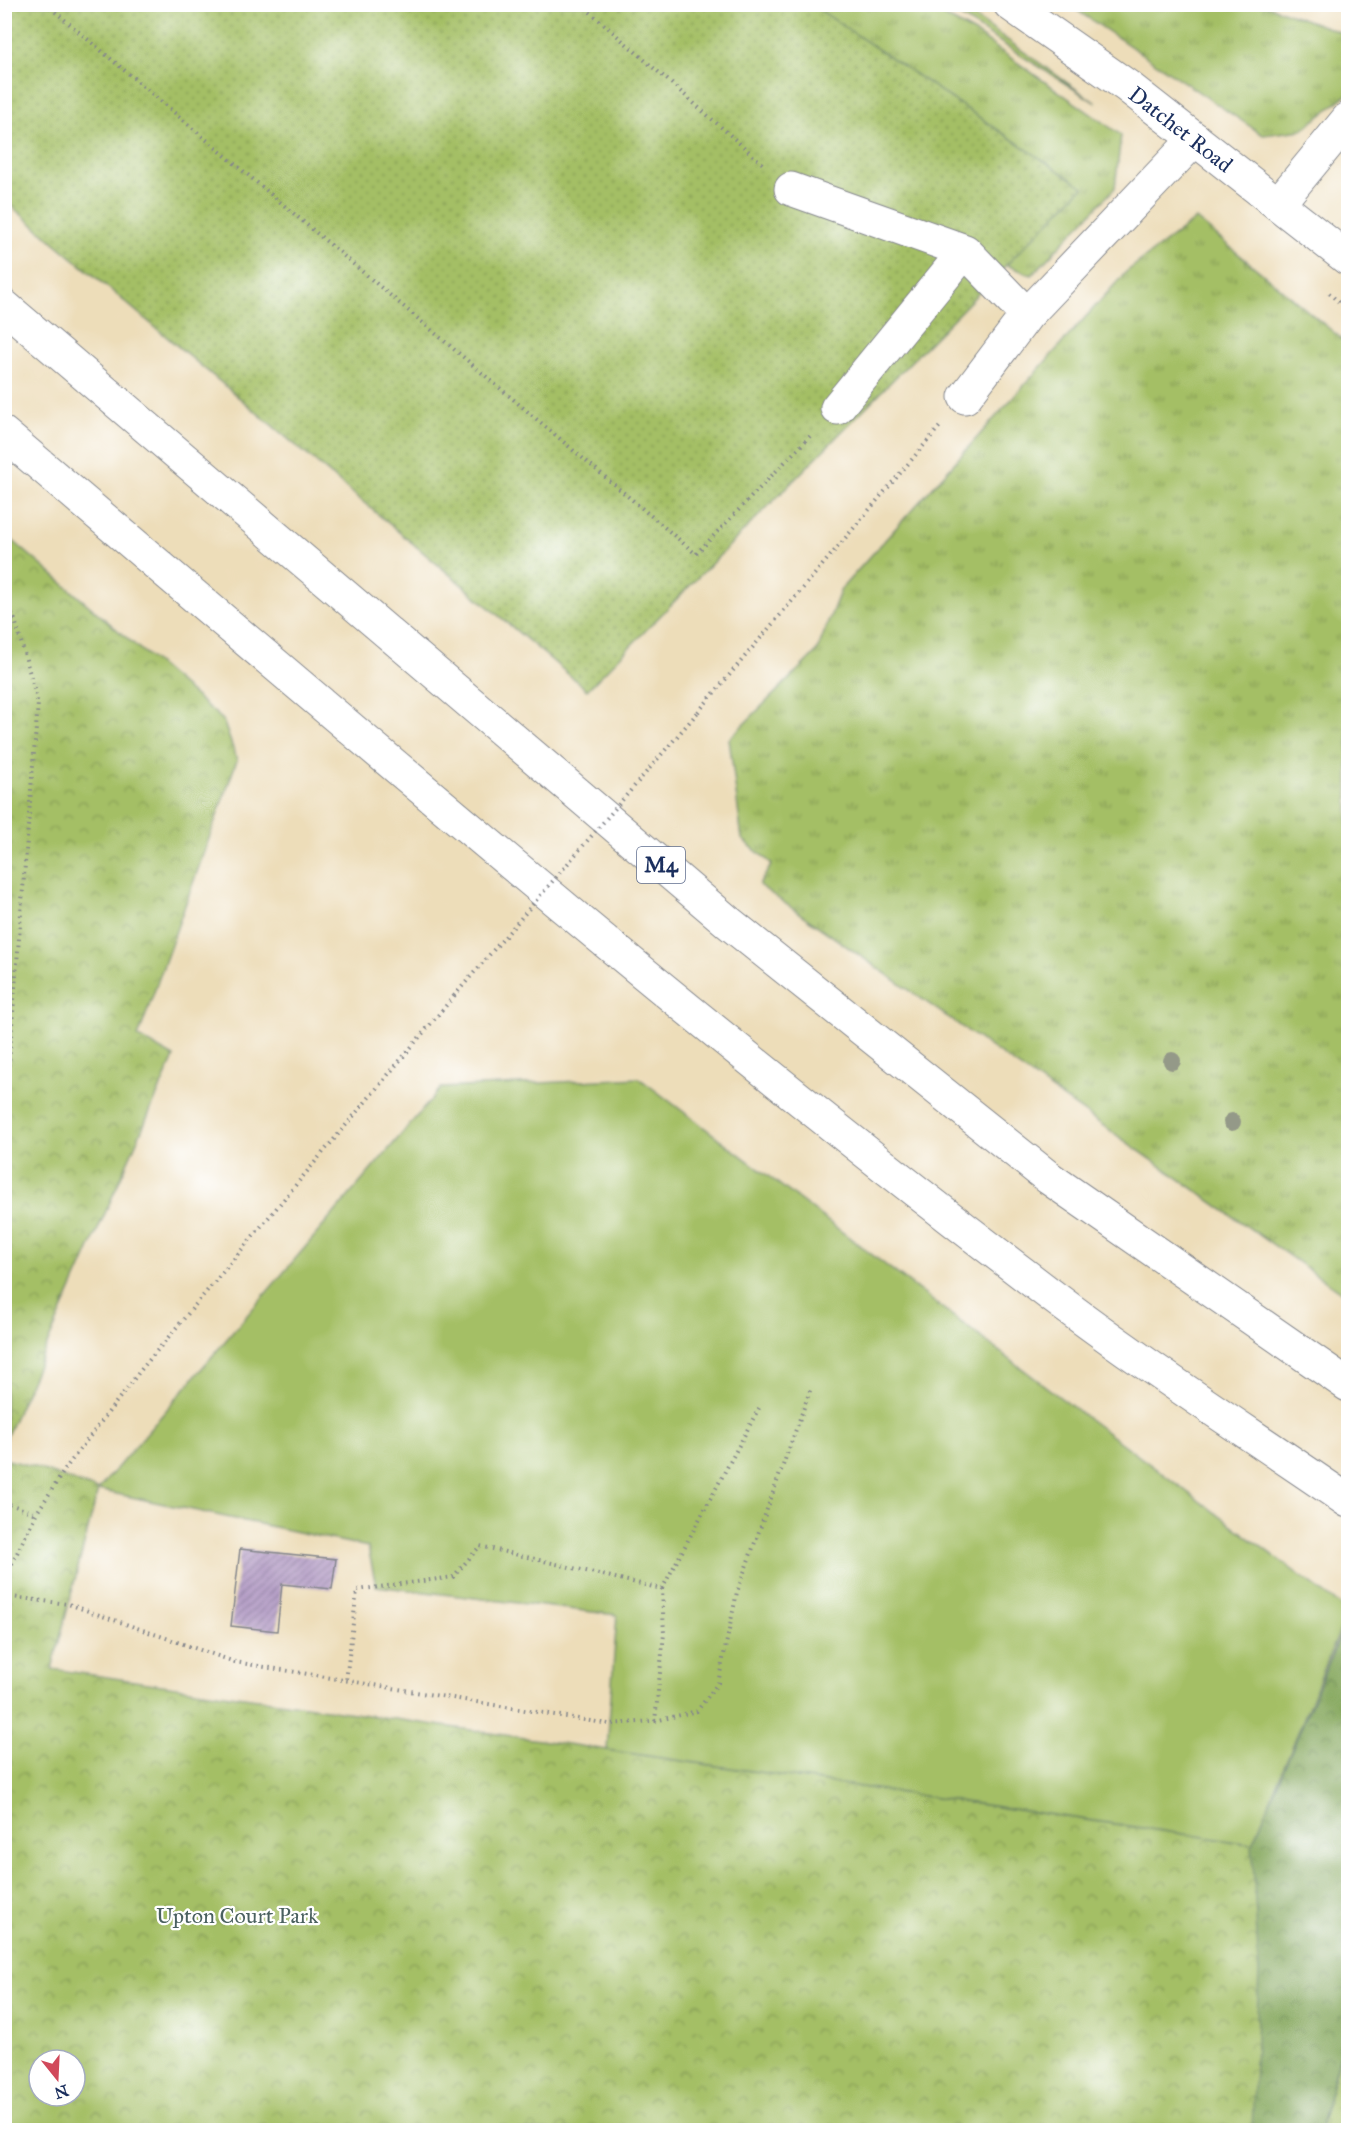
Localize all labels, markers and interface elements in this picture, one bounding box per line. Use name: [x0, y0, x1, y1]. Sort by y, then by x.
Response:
street label: Datchet Road: [1123, 80, 1238, 178]
road number: M4: [637, 847, 685, 883]
park label: Upton Court Park: [156, 1902, 319, 1929]
north arrow: [27, 2048, 87, 2108]
text: N: [52, 2081, 71, 2103]

